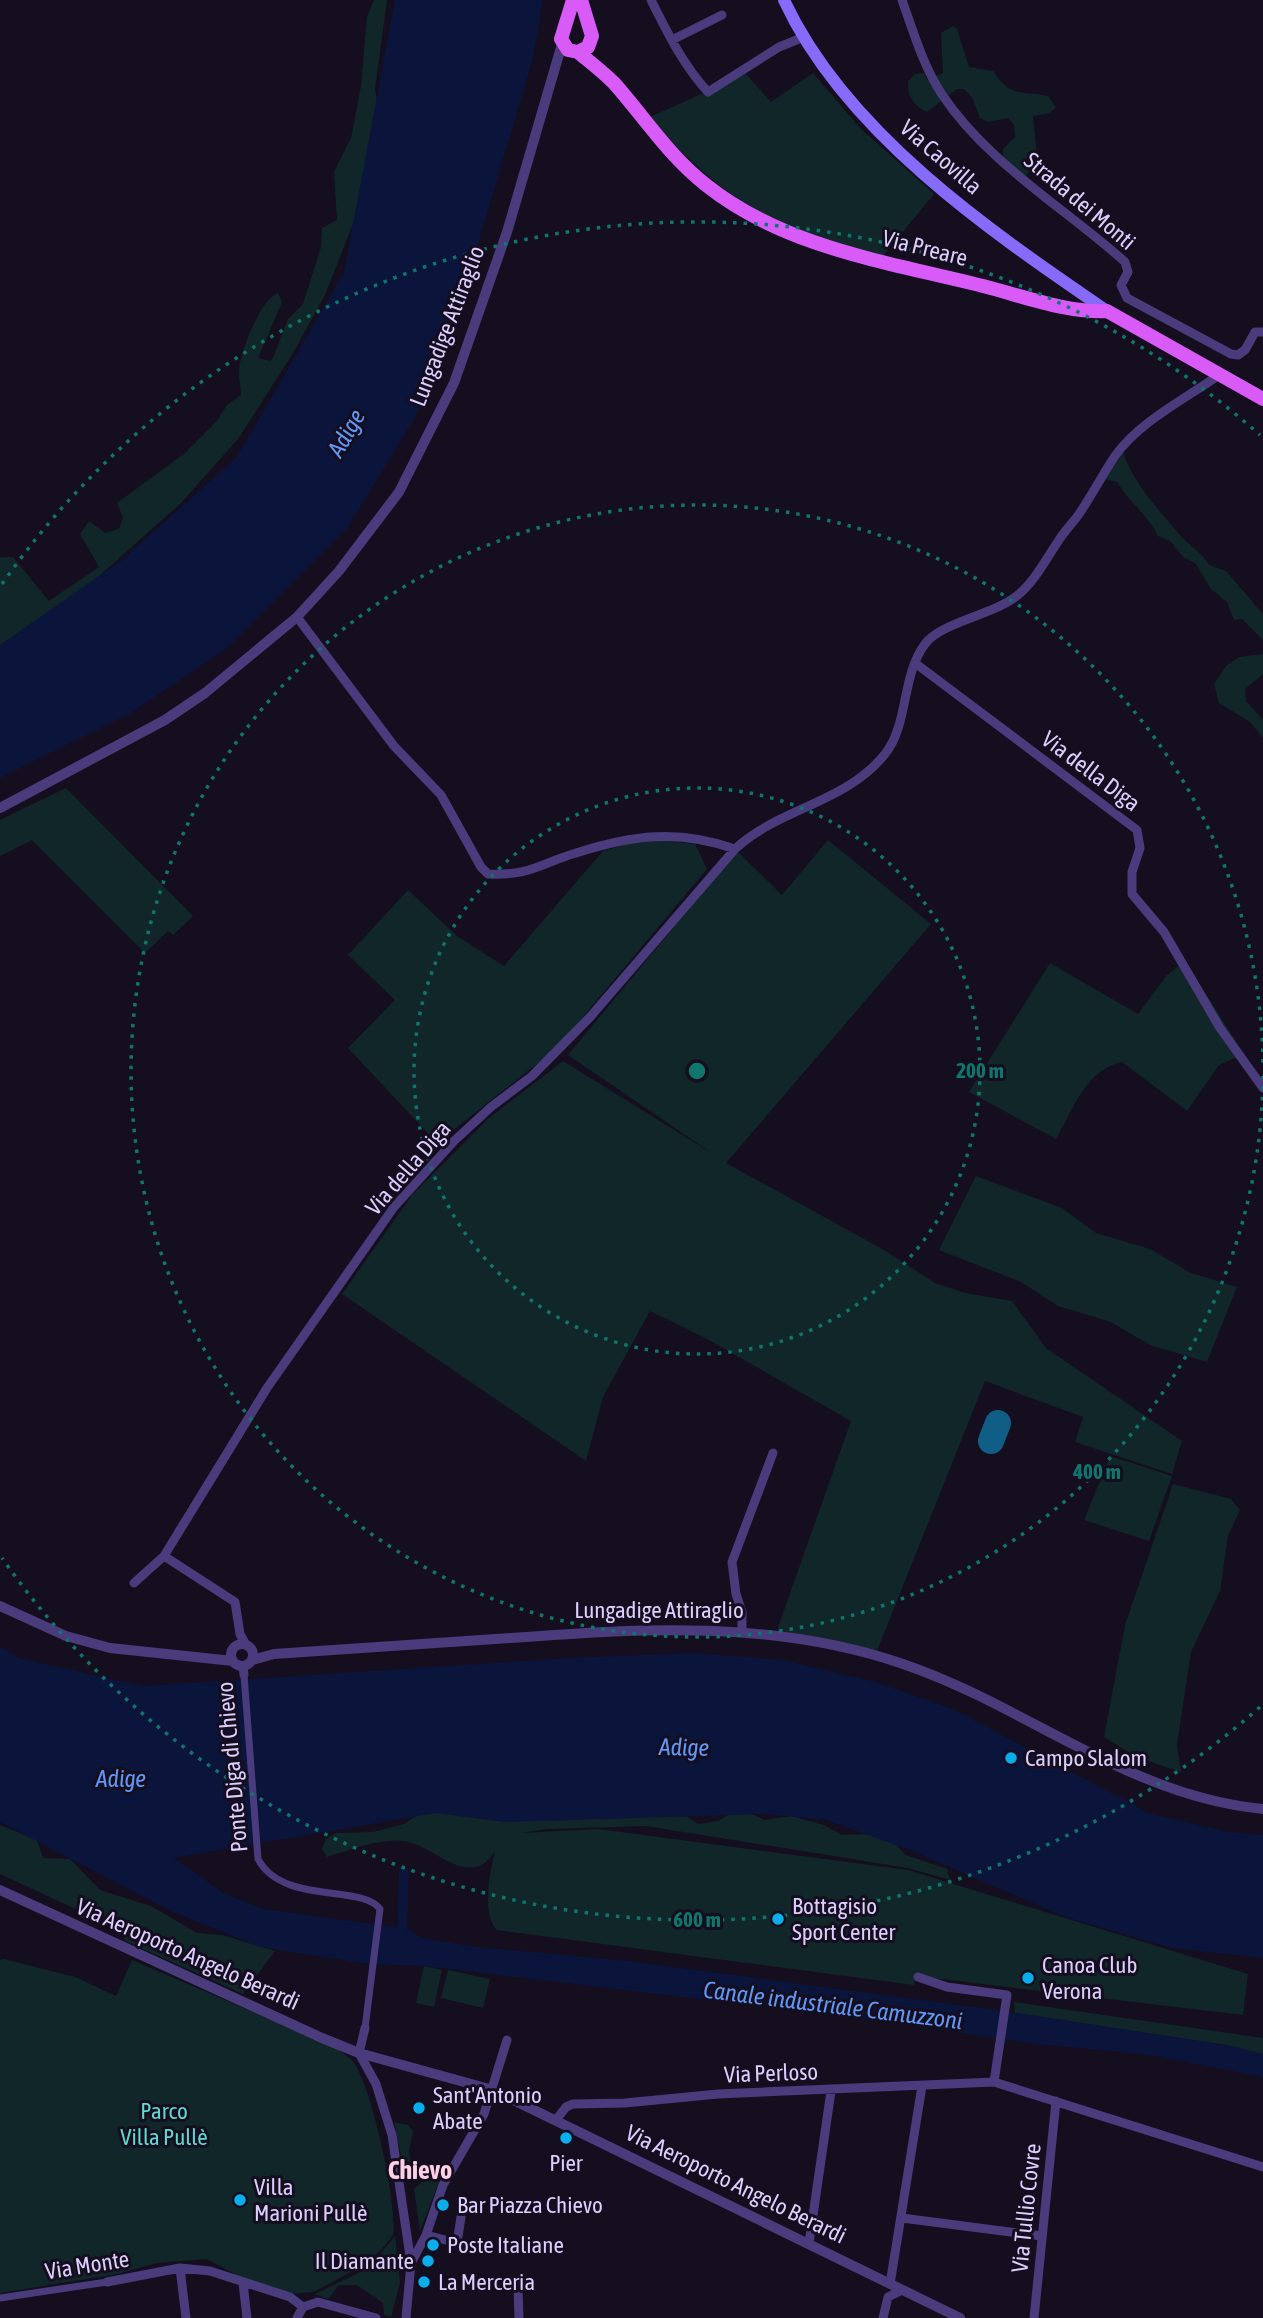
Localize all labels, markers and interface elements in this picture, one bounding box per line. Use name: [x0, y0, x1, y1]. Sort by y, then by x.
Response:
street label: Via Caovilla: [895, 114, 987, 200]
street label: Strada dei Monti: [1019, 147, 1141, 255]
street label: Via Preare: [880, 225, 970, 271]
street label: Lungadige Attiraglio: [405, 242, 489, 410]
water label: Adige: [321, 404, 370, 462]
street label: Via della Diga: [1037, 726, 1145, 816]
text: 200 m: [956, 1058, 1004, 1082]
centre of rings: [685, 1059, 709, 1083]
street label: Via della Diga: [360, 1116, 456, 1220]
text: 400 m: [1072, 1459, 1121, 1483]
street label: Lungadige Attiraglio: [574, 1597, 744, 1623]
street label: Ponte Diga di Chievo: [212, 1681, 252, 1853]
water label: Adige: [658, 1733, 710, 1761]
place label: Campo Slalom: [1025, 1745, 1147, 1771]
marker: Campo Slalom: [1003, 1750, 1019, 1766]
water label: Adige: [95, 1765, 146, 1792]
street label: Via Aeroporto Angelo Berardi: [72, 1893, 304, 2015]
place label: Bottagisio Sport Center: [792, 1893, 896, 1945]
text: 600 m: [673, 1907, 721, 1931]
marker: Bottagisio Sport Center: [770, 1911, 786, 1927]
place label: Canoa Club Verona: [1042, 1952, 1137, 2004]
marker: Canoa Club Verona: [1020, 1970, 1036, 1986]
water label: Canale industriale Camuzzoni: [702, 1976, 964, 2034]
street label: Via Perloso: [723, 2058, 819, 2088]
place label: Sant'Antonio Abate: [433, 2082, 542, 2134]
park label: Parco Villa Pullè: [120, 2098, 208, 2150]
marker: Sant'Antonio Abate: [411, 2100, 427, 2116]
street label: Via Aeroporto Angelo Berardi: [622, 2119, 850, 2249]
marker: Pier: [558, 2130, 574, 2146]
street label: Via Tullio Covre: [1006, 2142, 1046, 2274]
place label: Pier: [549, 2150, 584, 2176]
district label: Chievo: [388, 2155, 452, 2185]
place label: Villa Marioni Pullè: [254, 2174, 367, 2226]
marker: Villa Marioni Pullè: [232, 2192, 248, 2208]
place label: Bar Piazza Chievo: [457, 2192, 603, 2218]
marker: Bar Piazza Chievo: [435, 2197, 451, 2213]
place label: Poste Italiane: [447, 2232, 564, 2258]
marker: Poste Italiane: [425, 2237, 441, 2253]
street label: Via Monte: [43, 2246, 131, 2284]
place label: Il Diamante: [315, 2248, 414, 2274]
marker: Il Diamante: [420, 2253, 436, 2269]
place label: La Merceria: [438, 2269, 535, 2295]
marker: La Merceria: [416, 2274, 432, 2290]

